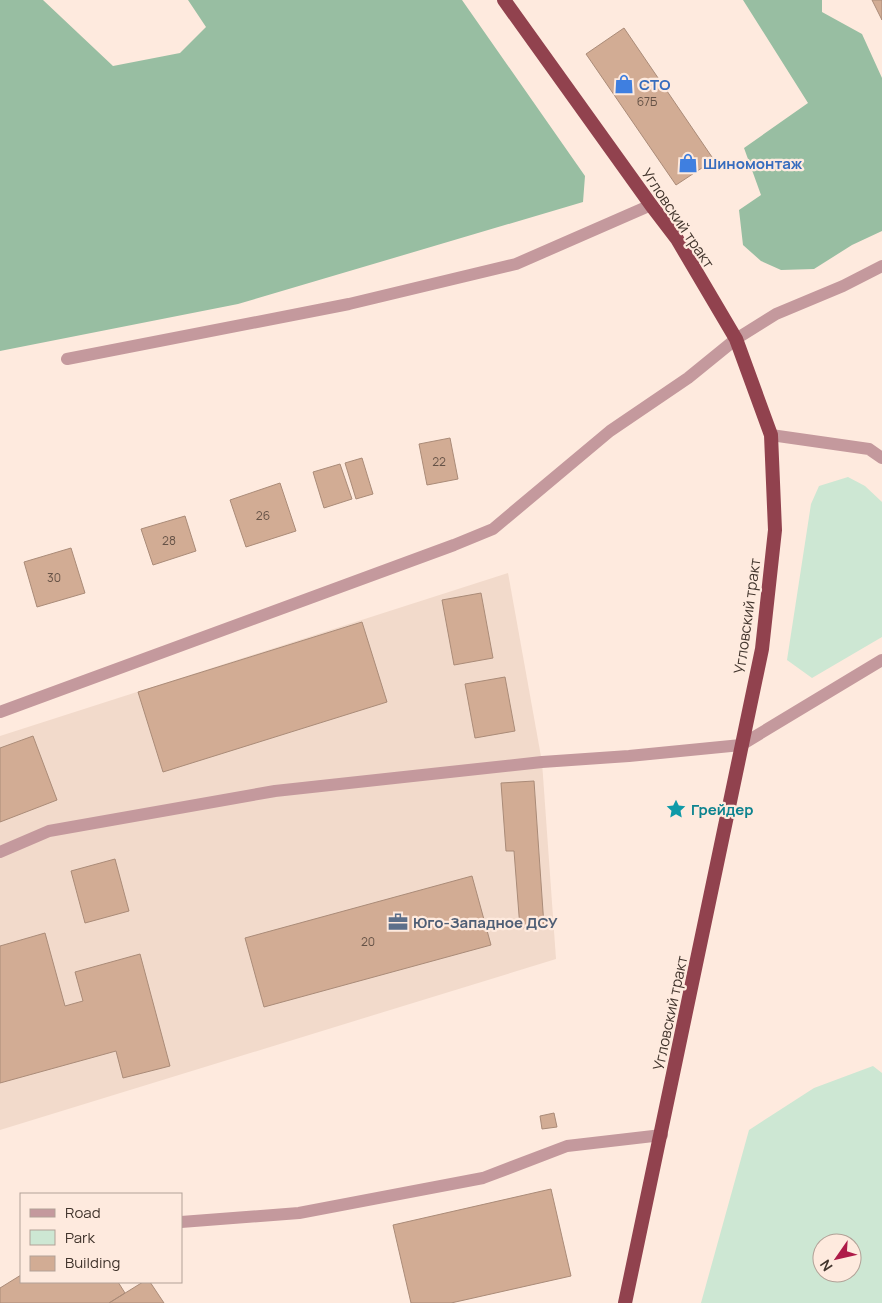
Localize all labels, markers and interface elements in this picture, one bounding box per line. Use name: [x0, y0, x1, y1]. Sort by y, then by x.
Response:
shop icon: СТО: [613, 73, 635, 95]
place label: СТО: [639, 74, 670, 95]
house number: 67Б: [637, 93, 657, 110]
shop icon: Шиномонтаж: [677, 152, 699, 174]
place label: Шиномонтаж: [703, 153, 803, 174]
street label: Угловский тракт: [637, 164, 720, 273]
house number: 22: [432, 453, 446, 470]
house number: 26: [256, 507, 270, 524]
house number: 28: [162, 532, 176, 549]
street label: Угловский тракт: [728, 556, 766, 675]
house number: 30: [47, 569, 61, 586]
place icon: Грейдер: [665, 798, 687, 820]
place label: Грейдер: [691, 799, 754, 820]
office icon: Юго-Западное ДСУ: [387, 911, 409, 933]
place label: Юго-Западное ДСУ: [413, 912, 558, 933]
house number: 20: [361, 933, 375, 950]
street label: Угловский тракт: [648, 953, 692, 1072]
legend: [20, 1193, 182, 1283]
text: Road: [65, 1202, 101, 1223]
text: Park: [65, 1227, 95, 1248]
north arrow: [812, 1233, 862, 1283]
text: Building: [65, 1252, 120, 1273]
text: N: [815, 1256, 836, 1275]

